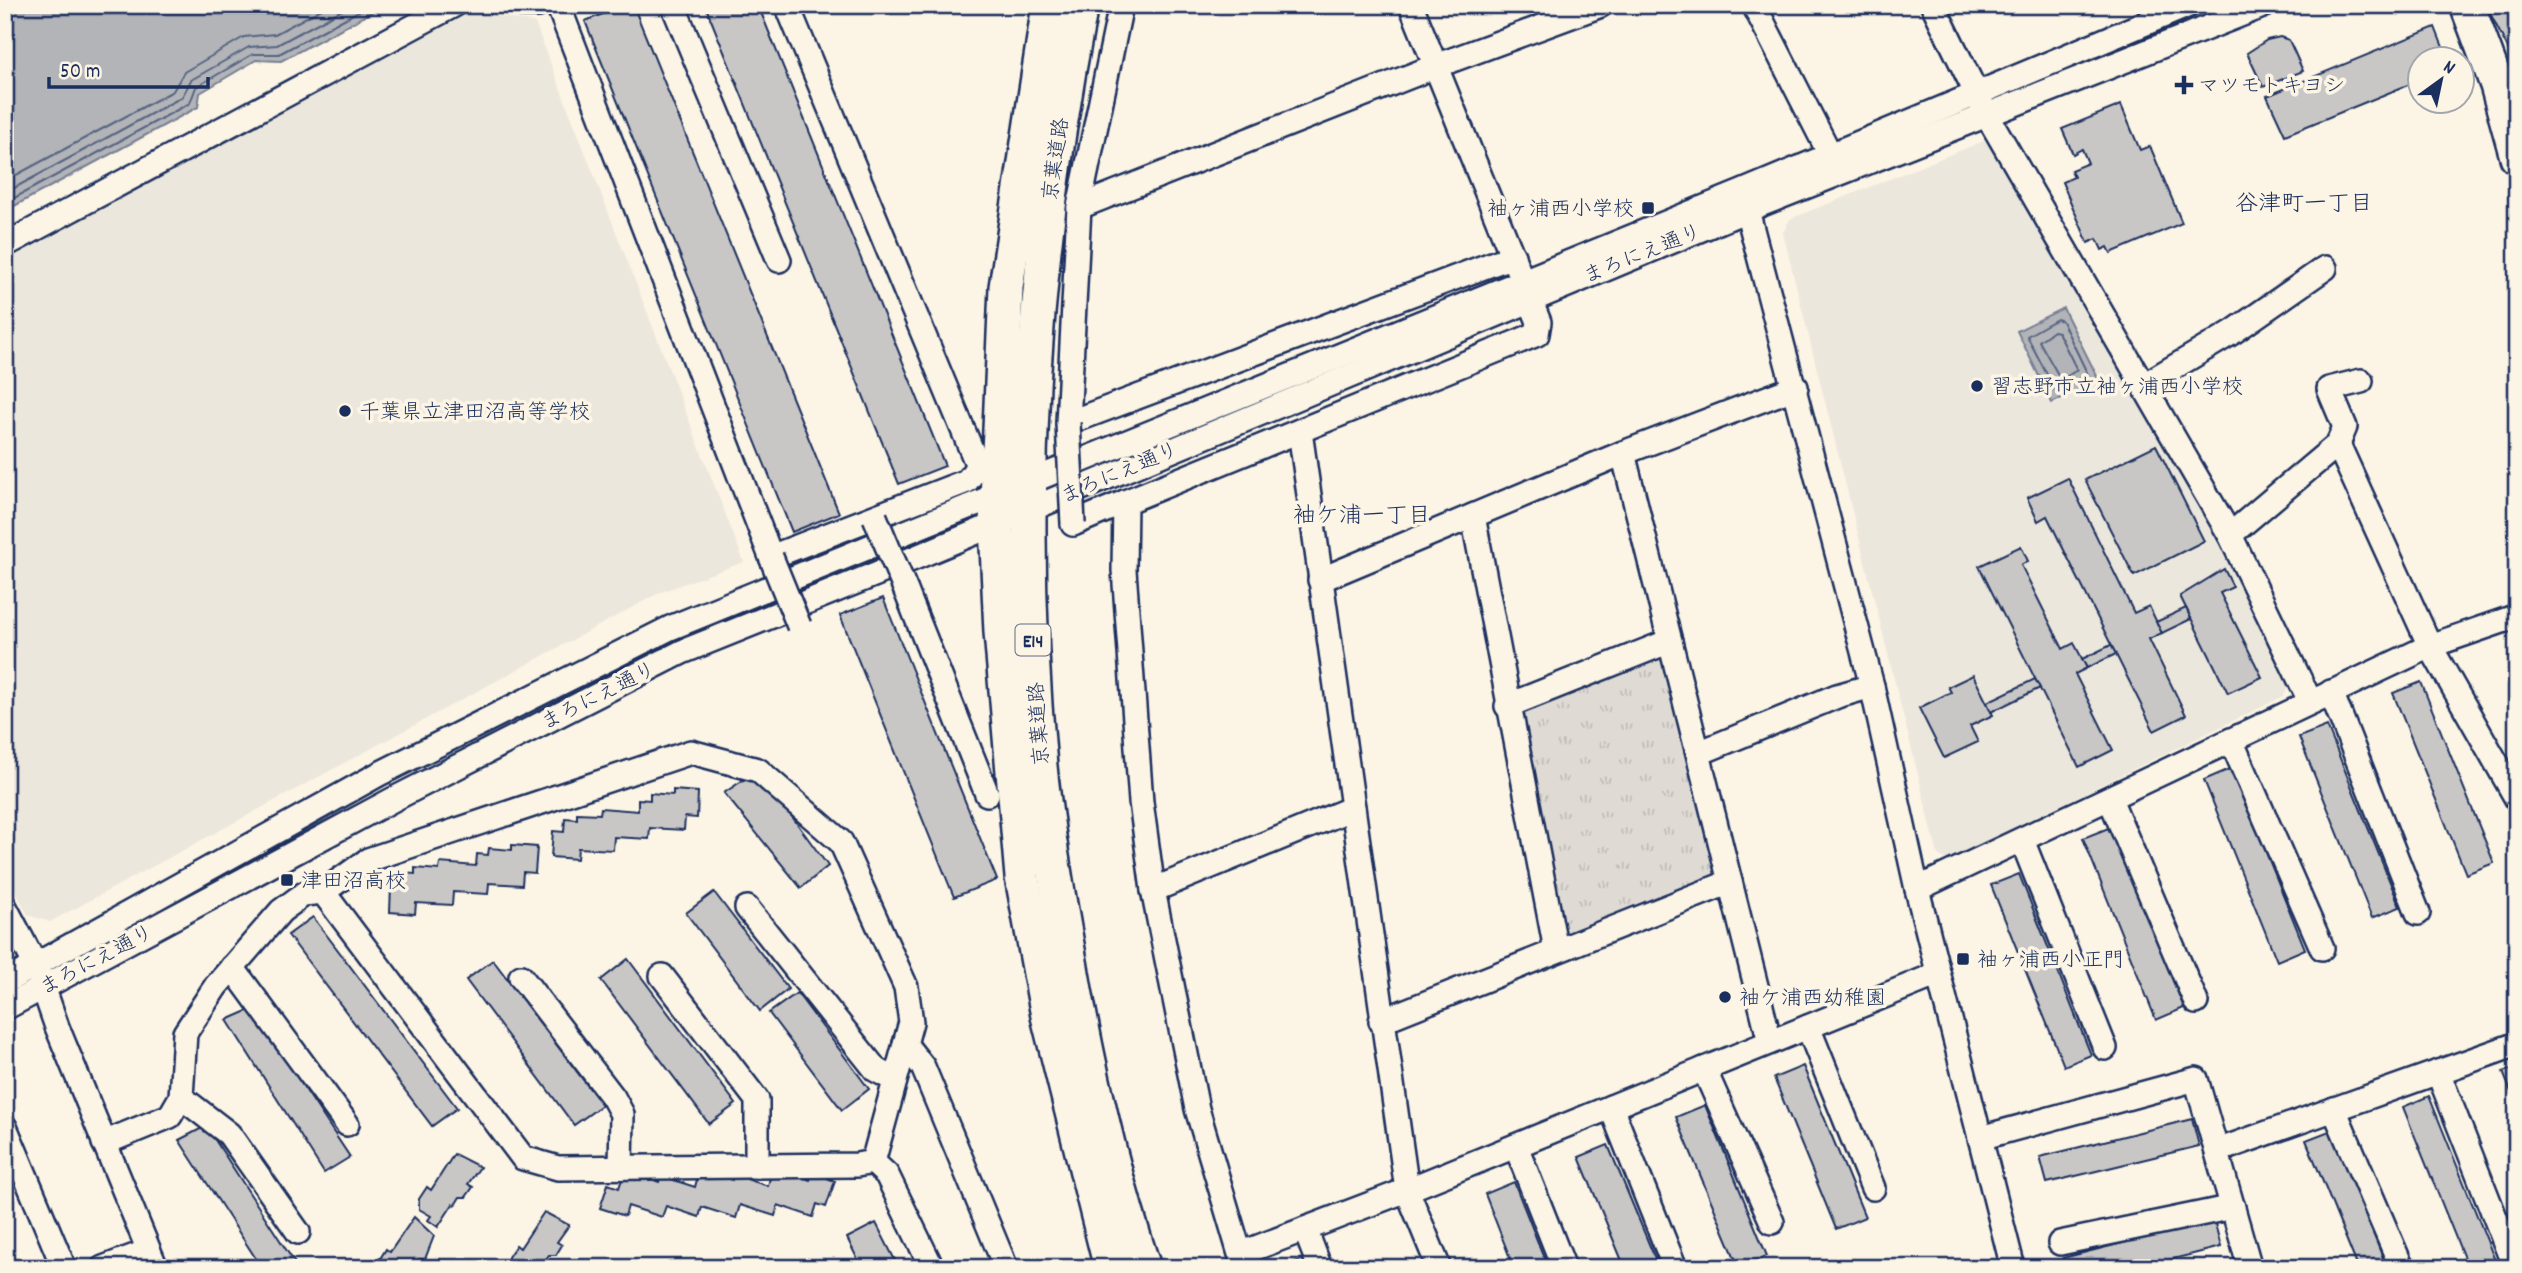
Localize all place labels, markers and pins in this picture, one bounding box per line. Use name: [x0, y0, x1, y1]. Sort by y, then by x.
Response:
place label: マツモトキヨシ: [2198, 73, 2345, 103]
marker: マツモトキヨシ: [2176, 77, 2192, 93]
place label: 袖ヶ浦西小学校: [1487, 196, 1634, 226]
marker: 袖ヶ浦西小学校: [1640, 200, 1656, 216]
place label: 習志野市立袖ヶ浦西小学校: [1991, 374, 2243, 404]
marker: 習志野市立袖ヶ浦西小学校: [1969, 378, 1985, 394]
place label: 千葉県立津田沼高等学校: [359, 399, 590, 429]
marker: 千葉県立津田沼高等学校: [337, 403, 353, 419]
place label: 津田沼高校: [301, 868, 406, 898]
marker: 津田沼高校: [279, 872, 295, 888]
place label: 袖ヶ浦西小正門: [1977, 947, 2124, 977]
marker: 袖ヶ浦西小正門: [1955, 951, 1971, 967]
place label: 袖ケ浦西幼稚園: [1739, 985, 1886, 1015]
marker: 袖ケ浦西幼稚園: [1717, 989, 1733, 1005]

